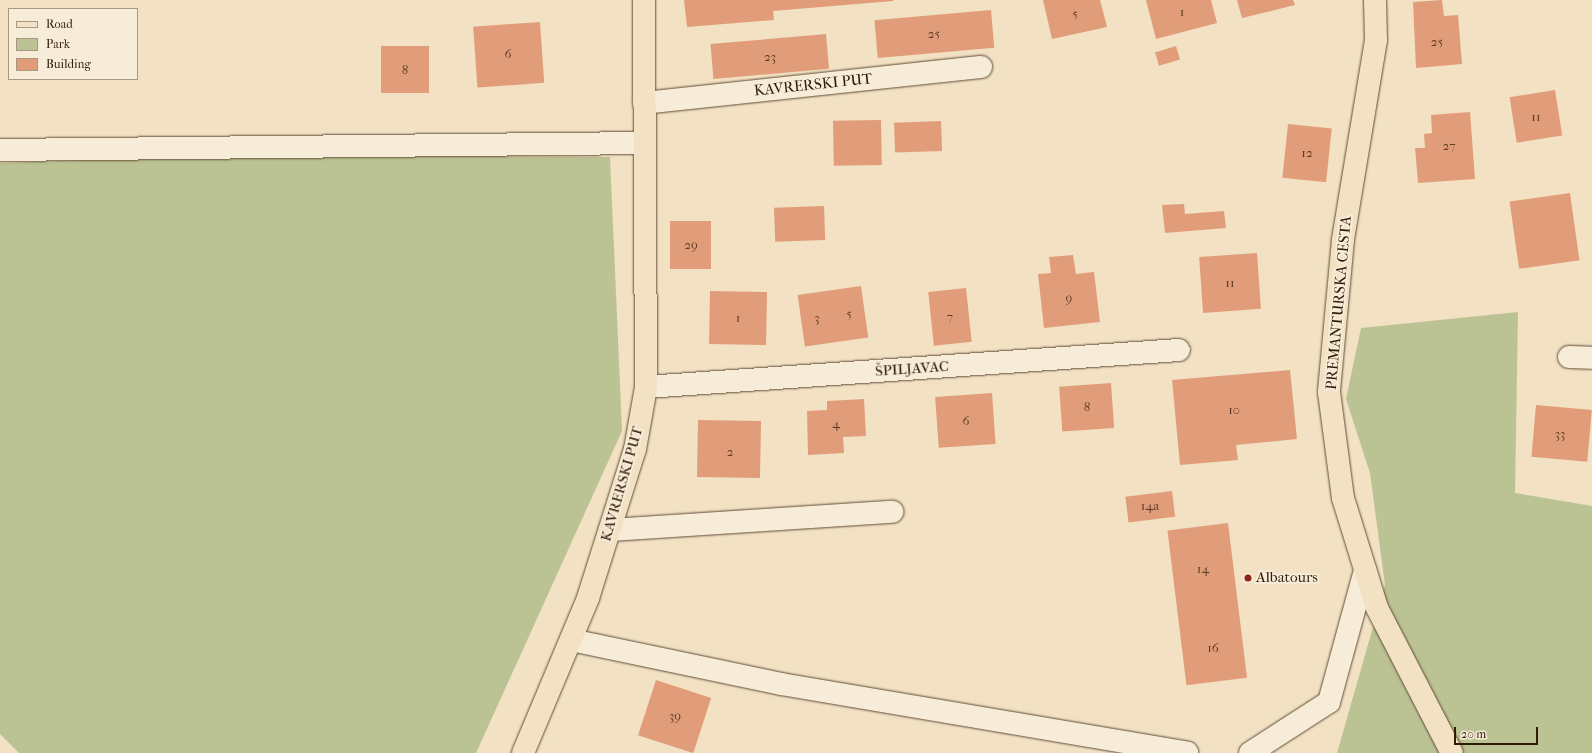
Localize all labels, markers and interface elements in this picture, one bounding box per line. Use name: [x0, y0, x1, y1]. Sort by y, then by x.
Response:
house number: 1: [1180, 4, 1184, 20]
house number: 5: [1072, 6, 1078, 22]
legend: [8, 8, 138, 80]
text: Road: [46, 17, 73, 31]
house number: 25: [928, 26, 940, 42]
house number: 25: [1431, 34, 1443, 50]
text: Park: [46, 37, 70, 51]
house number: 6: [504, 46, 512, 62]
house number: 23: [764, 49, 776, 65]
text: Building: [46, 57, 91, 71]
house number: 8: [402, 62, 408, 78]
street label: KAVRERSKI PUT: [753, 70, 873, 100]
house number: 11: [1531, 109, 1541, 125]
house number: 27: [1443, 138, 1455, 154]
house number: 12: [1301, 145, 1313, 161]
street label: PREMANTURSKA CESTA: [1322, 215, 1356, 391]
house number: 29: [684, 237, 698, 253]
house number: 11: [1225, 275, 1235, 291]
house number: 9: [1066, 290, 1072, 306]
house number: 5: [846, 306, 852, 322]
house number: 7: [947, 309, 953, 325]
house number: 1: [736, 310, 740, 326]
house number: 3: [814, 310, 820, 326]
street label: ŠPILJAVAC: [874, 357, 950, 381]
house number: 8: [1084, 399, 1090, 415]
house number: 10: [1228, 402, 1240, 418]
house number: 6: [962, 413, 970, 429]
house number: 4: [832, 416, 840, 432]
street label: KAVRERSKI PUT: [597, 424, 647, 544]
house number: 33: [1555, 426, 1565, 442]
house number: 2: [727, 444, 733, 460]
house number: 14a: [1141, 498, 1159, 514]
house number: 14: [1197, 561, 1209, 577]
place label: Albatours: [1256, 569, 1318, 587]
marker: Albatours: [1243, 573, 1253, 583]
house number: 16: [1207, 640, 1219, 656]
house number: 39: [669, 708, 681, 724]
scale bar: [1456, 719, 1540, 745]
text: 20 m: [1461, 727, 1486, 741]

